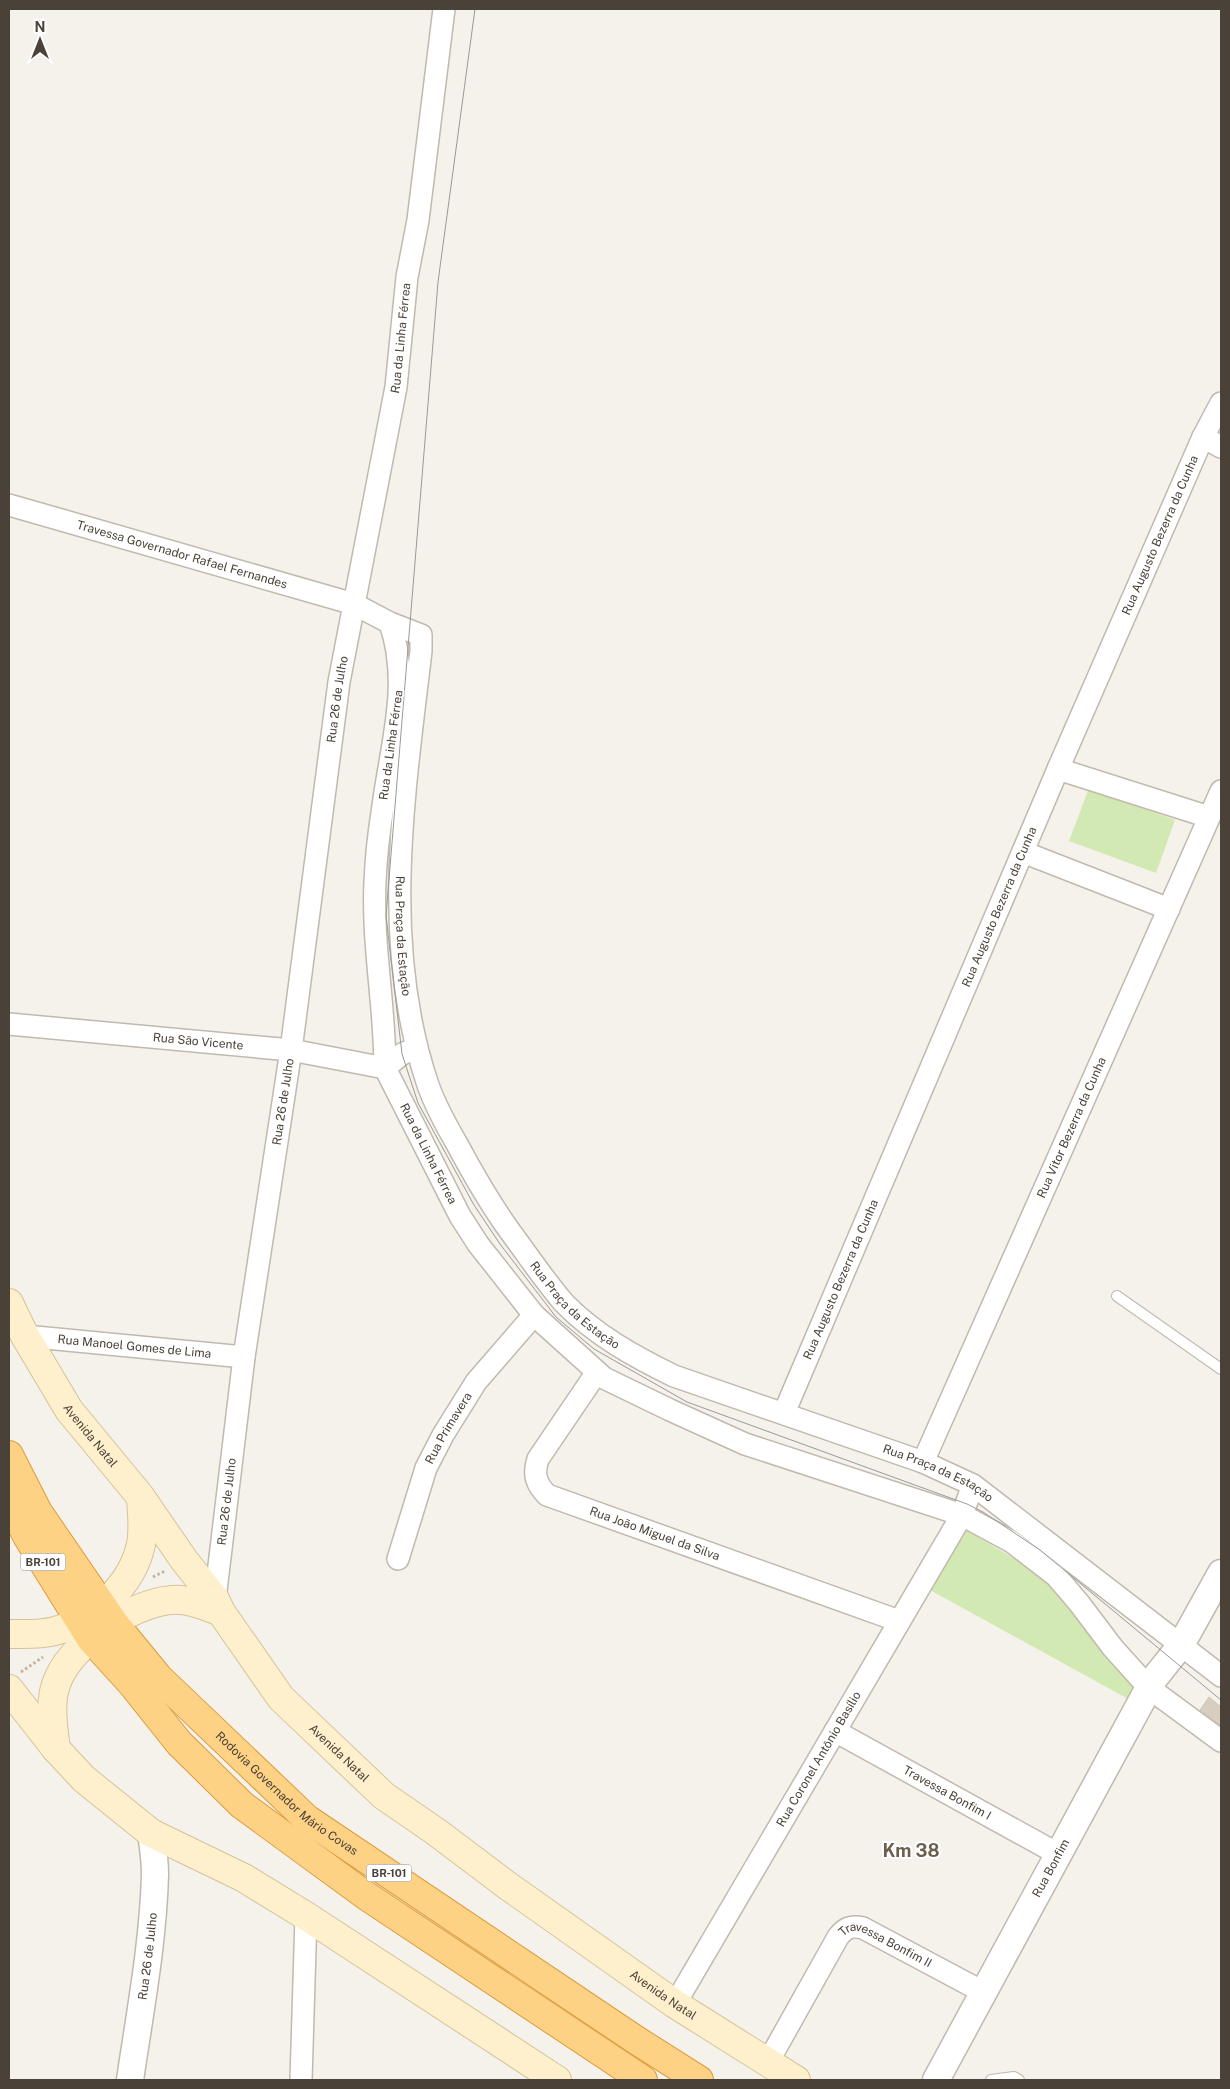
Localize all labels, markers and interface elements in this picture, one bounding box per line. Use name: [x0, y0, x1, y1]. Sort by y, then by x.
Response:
north arrow: [15, 15, 65, 65]
text: N: [35, 19, 45, 35]
street label: Rua da Linha Férrea: [388, 282, 413, 395]
street label: Rua Augusto Bezerra da Cunha: [1119, 453, 1201, 617]
street label: Travessa Governador Rafael Fernandes: [75, 518, 289, 591]
street label: Rua 26 de Julho: [324, 654, 351, 744]
street label: Rua da Linha Férrea: [376, 689, 406, 801]
street label: Rua Augusto Bezerra da Cunha: [959, 825, 1040, 989]
street label: Rua Praça da Estação: [393, 876, 414, 997]
street label: Rua São Vicente: [152, 1030, 244, 1053]
street label: Rua Vitor Bezerra da Cunha: [1034, 1055, 1109, 1200]
street label: Rua 26 de Julho: [270, 1057, 297, 1146]
street label: Rua da Linha Férrea: [397, 1101, 460, 1206]
street label: Rua Augusto Bezerra da Cunha: [801, 1197, 881, 1362]
street label: Rua Praça da Estação: [527, 1259, 622, 1352]
street label: Rua Manoel Gomes de Lima: [57, 1332, 212, 1361]
street label: Rua Primavera: [422, 1390, 475, 1466]
street label: Avenida Natal: [60, 1402, 120, 1470]
street label: Rua Praça da Estação: [881, 1442, 996, 1505]
street label: Rua 26 de Julho: [214, 1457, 239, 1546]
street label: Rua João Miguel da Silva: [588, 1504, 722, 1563]
road number: BR-101: [20, 1554, 66, 1570]
street label: Rua Coronel Antônio Basílio: [774, 1689, 864, 1829]
street label: Avenida Natal: [306, 1721, 372, 1785]
street label: Rodovia Governador Mário Covas: [213, 1729, 360, 1858]
street label: Travessa Bonfim I: [901, 1763, 993, 1823]
street label: Rua Bonfim: [1029, 1837, 1072, 1900]
district label: Km 38: [882, 1840, 940, 1861]
road number: BR-101: [366, 1865, 412, 1882]
street label: Rua 26 de Julho: [135, 1912, 160, 2001]
street label: Travessa Bonfim II: [836, 1920, 934, 1970]
street label: Avenida Natal: [627, 1967, 699, 2023]

